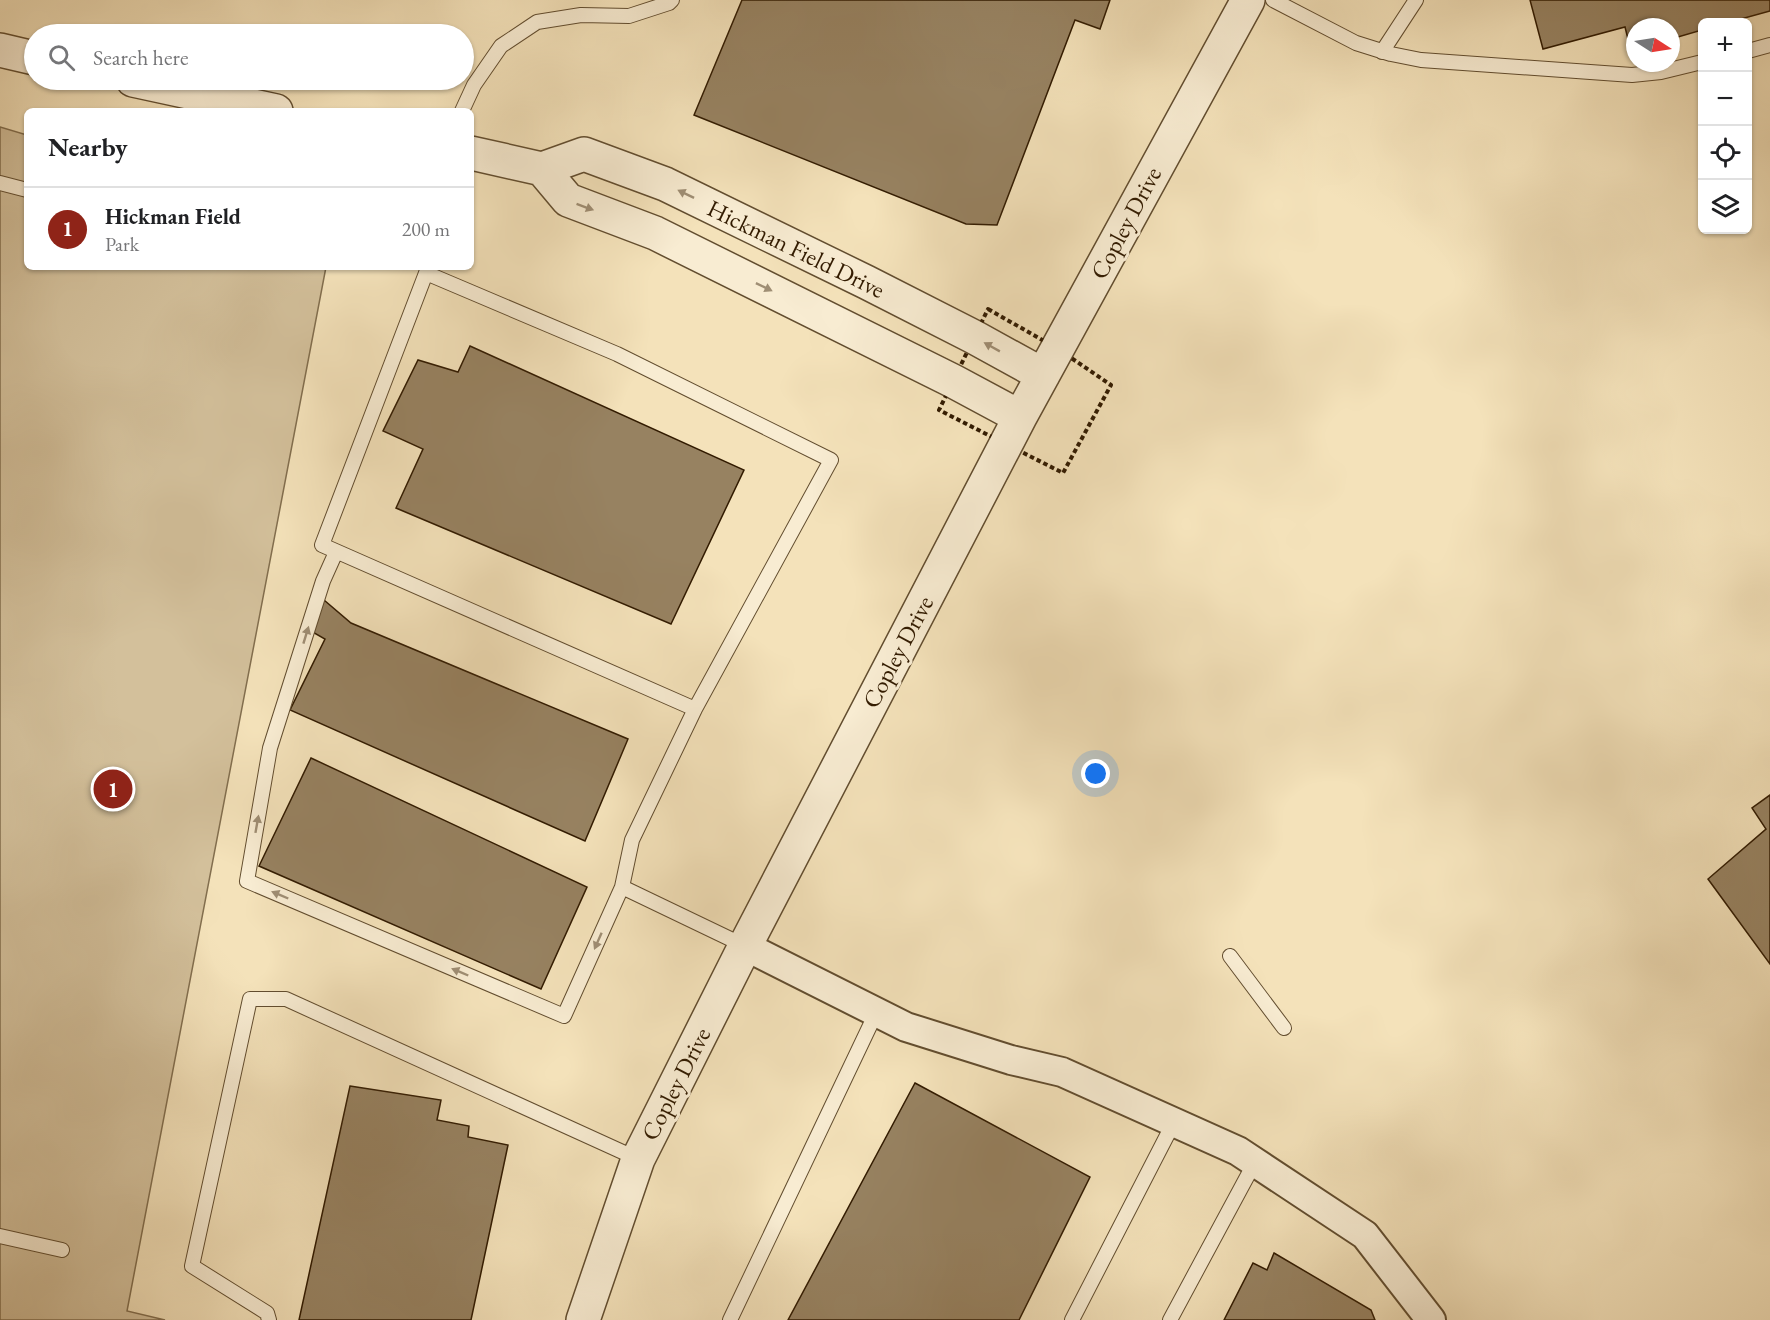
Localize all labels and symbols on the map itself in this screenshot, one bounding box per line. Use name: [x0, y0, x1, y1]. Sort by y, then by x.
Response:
north arrow: [1626, 18, 1680, 72]
street label: Copley Drive: [1083, 161, 1168, 284]
one-way arrow: [677, 190, 694, 199]
street label: Hickman Field Drive: [702, 192, 890, 305]
one-way arrow: [576, 202, 594, 212]
one-way arrow: [755, 282, 772, 291]
one-way arrow: [983, 342, 1000, 352]
street label: Copley Drive: [855, 590, 940, 713]
one-way arrow: [302, 626, 311, 644]
your location: [1081, 759, 1110, 788]
pin: 1: [94, 766, 132, 812]
one-way arrow: [253, 814, 262, 833]
one-way arrow: [272, 891, 289, 900]
one-way arrow: [593, 932, 602, 949]
one-way arrow: [450, 967, 468, 977]
street label: Copley Drive: [634, 1022, 717, 1145]

